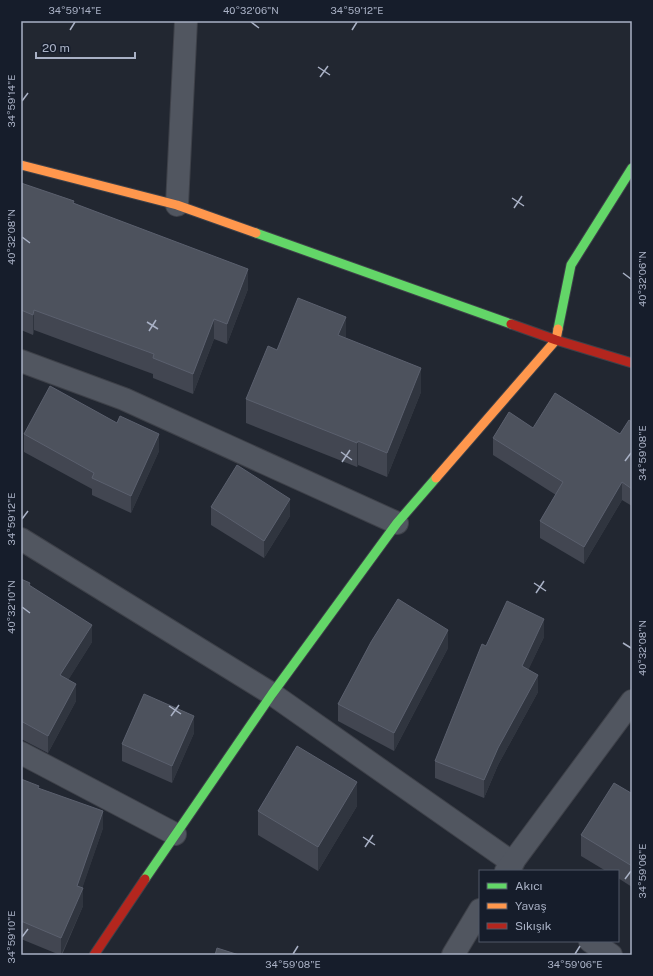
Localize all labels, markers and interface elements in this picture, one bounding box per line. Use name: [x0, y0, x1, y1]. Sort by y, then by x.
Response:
text: 34°59'14"E: [48, 4, 102, 16]
text: 40°32'06"N: [223, 4, 279, 16]
text: 34°59'12"E: [331, 4, 383, 16]
scale bar: [36, 34, 135, 60]
text: 20 m: [42, 41, 70, 55]
text: 34°59'14"E: [5, 74, 17, 128]
text: 40°32'08"N: [5, 209, 17, 265]
text: 40°32'06"N: [636, 251, 648, 307]
text: 34°59'08"E: [636, 425, 648, 481]
text: 34°59'12"E: [5, 493, 17, 545]
text: 40°32'10"N: [5, 580, 17, 634]
text: 40°32'08"N: [636, 620, 648, 676]
text: 34°59'06"E: [636, 843, 648, 899]
legend: [479, 870, 619, 942]
text: Akıcı: [515, 879, 543, 893]
text: Yavaş: [515, 899, 547, 913]
text: 34°59'10"E: [5, 911, 17, 963]
text: Sıkışık: [515, 919, 552, 933]
text: 34°59'08"E: [265, 958, 321, 970]
text: 34°59'06"E: [547, 958, 603, 970]

